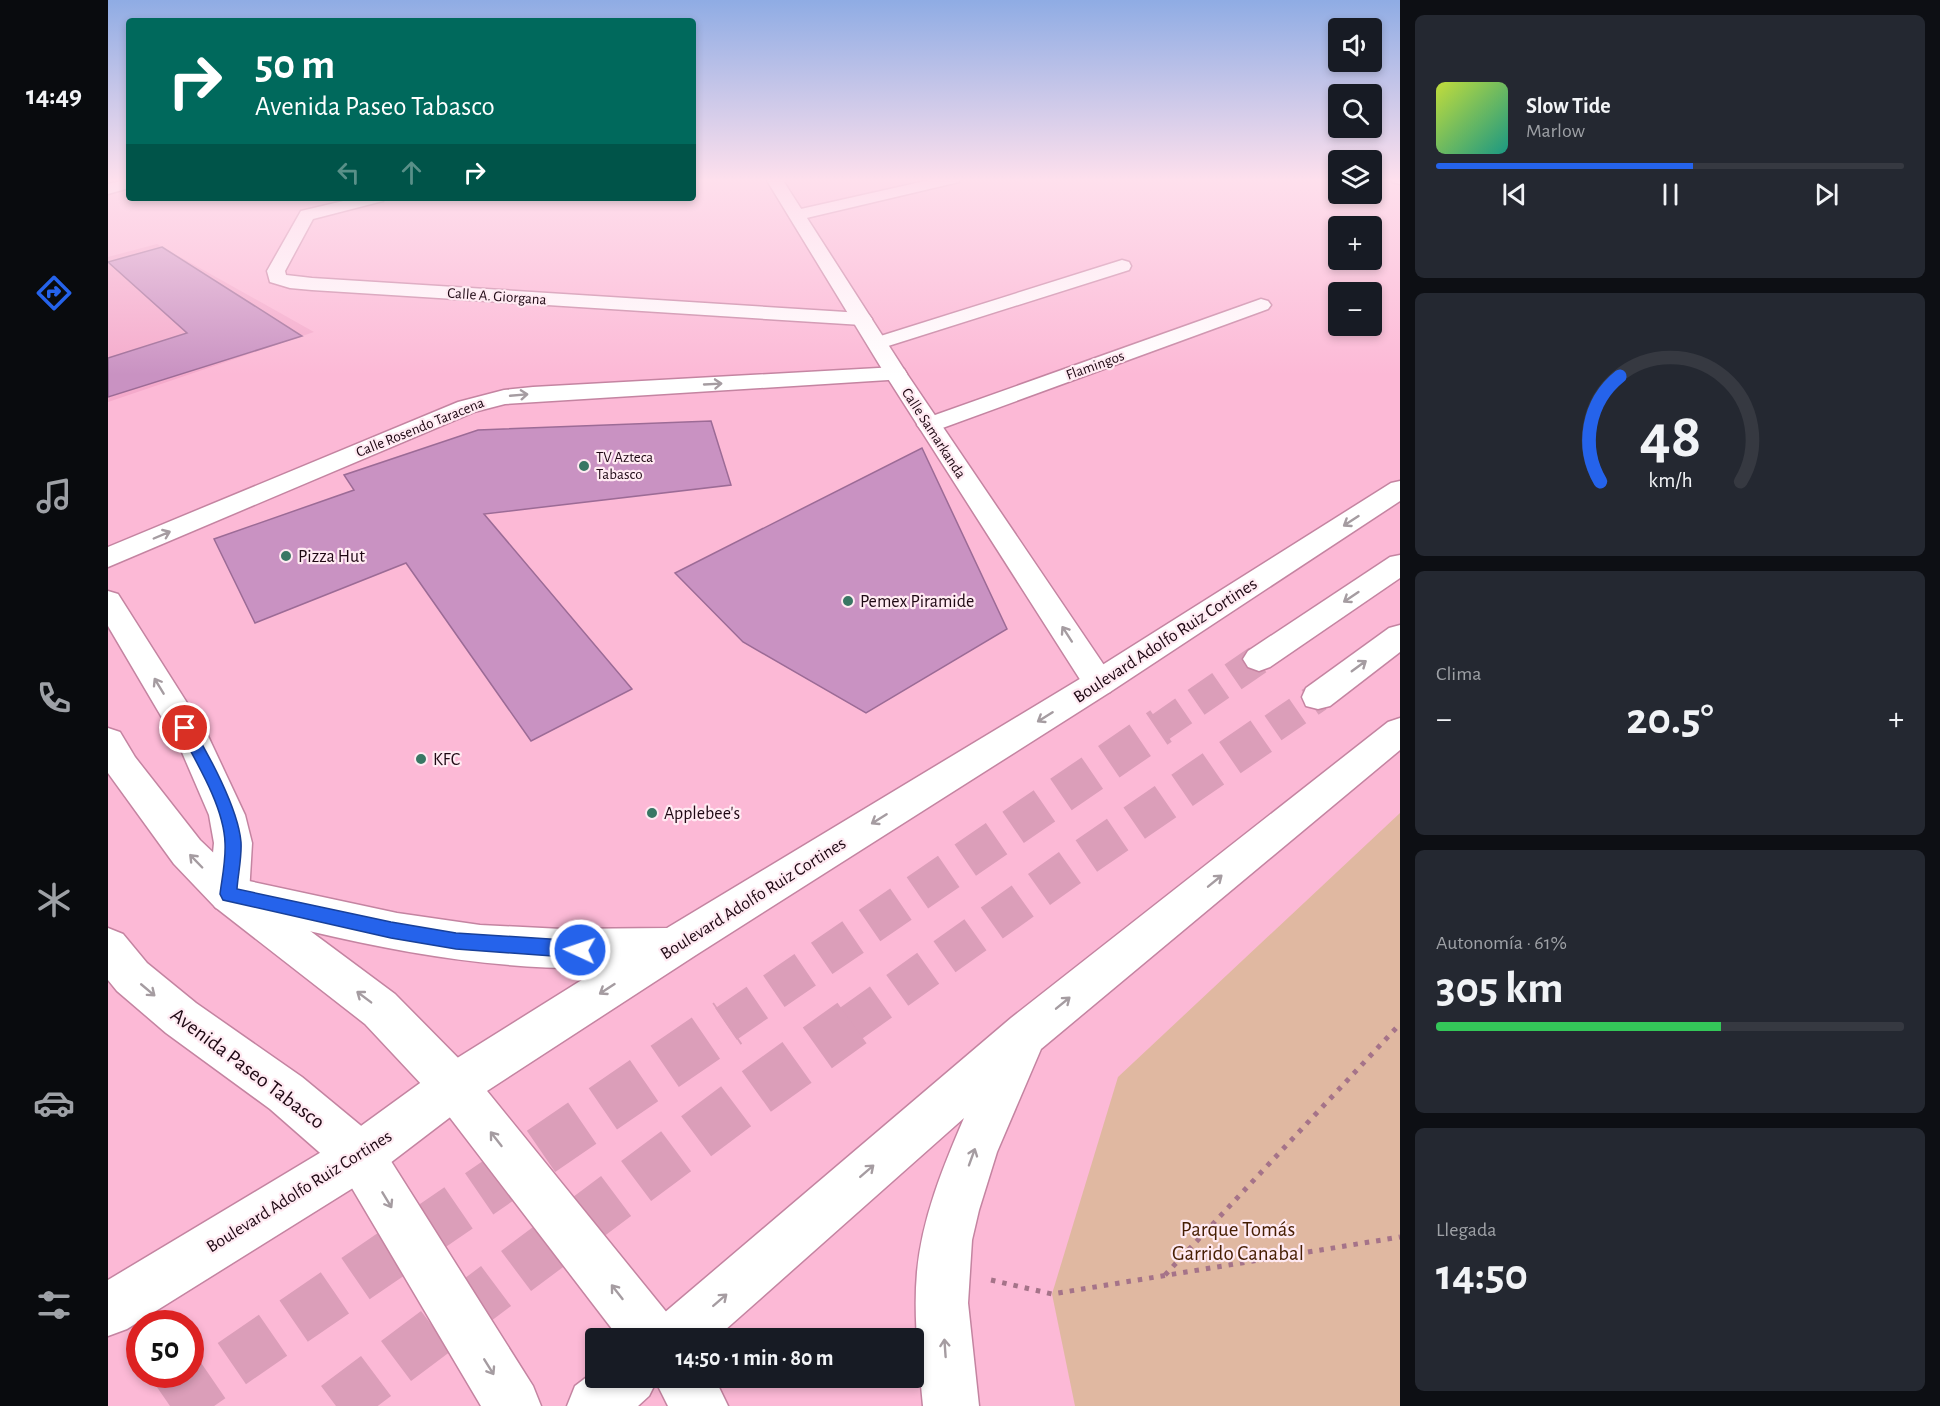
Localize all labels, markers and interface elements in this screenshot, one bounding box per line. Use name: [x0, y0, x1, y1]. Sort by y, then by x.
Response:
map controls: [1328, 18, 1382, 336]
button: sound: [1328, 18, 1382, 72]
icon: right: [156, 42, 234, 120]
text: 50 m: [255, 44, 335, 86]
text: 14:49: [26, 82, 82, 109]
button: search: [1328, 84, 1382, 138]
text: Avenida Paseo Tabasco: [255, 93, 495, 120]
text: Slow Tide: [1526, 95, 1611, 117]
text: Marlow: [1526, 121, 1585, 141]
button: layers: [1328, 150, 1382, 204]
icon: left: [332, 156, 365, 189]
icon: ahead: [395, 156, 428, 189]
icon: right: [458, 156, 491, 189]
icon: previous: [1498, 178, 1531, 211]
icon: pause: [1654, 178, 1687, 211]
icon: next: [1810, 178, 1843, 211]
button: +: [1328, 216, 1382, 270]
icon: directions: [33, 272, 75, 314]
button: −: [1328, 282, 1382, 336]
street label: Calle A. Giorgana: [447, 286, 547, 307]
street label: Flamingos: [1064, 348, 1126, 383]
one-way arrow: [703, 378, 723, 389]
street label: Calle Samarkanda: [899, 385, 968, 481]
one-way arrow: [508, 389, 528, 400]
street label: Calle Rosendo Taracena: [354, 395, 486, 460]
text: 48: [1639, 406, 1701, 468]
place label: TV Azteca Tabasco: [596, 450, 653, 482]
marker: TV Azteca Tabasco: [577, 459, 591, 473]
text: km/h: [1648, 470, 1692, 491]
icon: music: [33, 475, 75, 517]
one-way arrow: [1343, 515, 1360, 527]
one-way arrow: [152, 529, 171, 540]
place label: Pizza Hut: [298, 548, 365, 566]
marker: Pizza Hut: [279, 549, 293, 563]
street label: Boulevard Adolfo Ruiz Cortines: [1071, 575, 1261, 707]
one-way arrow: [1344, 591, 1360, 603]
place label: Pemex Piramide: [860, 593, 974, 611]
marker: Pemex Piramide: [841, 594, 855, 608]
one-way arrow: [1061, 626, 1073, 643]
one-way arrow: [1351, 660, 1367, 673]
text: Clima: [1436, 664, 1481, 684]
icon: phone: [33, 677, 75, 719]
one-way arrow: [153, 678, 165, 695]
text: 20.5°: [1626, 697, 1714, 742]
pin: [159, 702, 210, 753]
text: −: [1436, 703, 1452, 736]
text: +: [1888, 703, 1904, 736]
icon: arrive: [168, 711, 201, 744]
one-way arrow: [1037, 711, 1054, 723]
place label: KFC: [433, 751, 460, 769]
marker: KFC: [414, 752, 428, 766]
place label: Applebee's: [664, 805, 740, 823]
marker: Applebee's: [645, 806, 659, 820]
one-way arrow: [871, 814, 888, 826]
street label: Boulevard Adolfo Ruiz Cortines: [658, 834, 849, 963]
one-way arrow: [189, 853, 203, 868]
one-way arrow: [1207, 875, 1223, 888]
icon: climate: [33, 879, 75, 921]
position arrow: [548, 918, 612, 982]
text: Autonomía · 61%: [1436, 933, 1567, 953]
text: 305 km: [1436, 966, 1564, 1011]
one-way arrow: [599, 983, 616, 995]
one-way arrow: [140, 984, 156, 997]
one-way arrow: [356, 990, 372, 1003]
one-way arrow: [1055, 997, 1071, 1010]
street label: Avenida Paseo Tabasco: [167, 1004, 329, 1133]
icon: car: [33, 1082, 75, 1124]
street label: Boulevard Adolfo Ruiz Cortines: [204, 1127, 395, 1256]
one-way arrow: [489, 1131, 502, 1147]
one-way arrow: [968, 1148, 979, 1167]
one-way arrow: [859, 1165, 875, 1178]
one-way arrow: [382, 1191, 394, 1208]
park label: Parque Tomás Garrido Canabal: [1172, 1219, 1304, 1264]
text: Llegada: [1436, 1220, 1497, 1240]
text: 14:50: [1436, 1253, 1528, 1298]
icon: filters: [33, 1284, 75, 1326]
one-way arrow: [610, 1284, 623, 1300]
one-way arrow: [712, 1293, 728, 1306]
speed limit sign: 50: [126, 1310, 204, 1388]
one-way arrow: [939, 1338, 950, 1358]
text: 14:50 · 1 min · 80 m: [675, 1347, 834, 1369]
one-way arrow: [484, 1358, 496, 1375]

